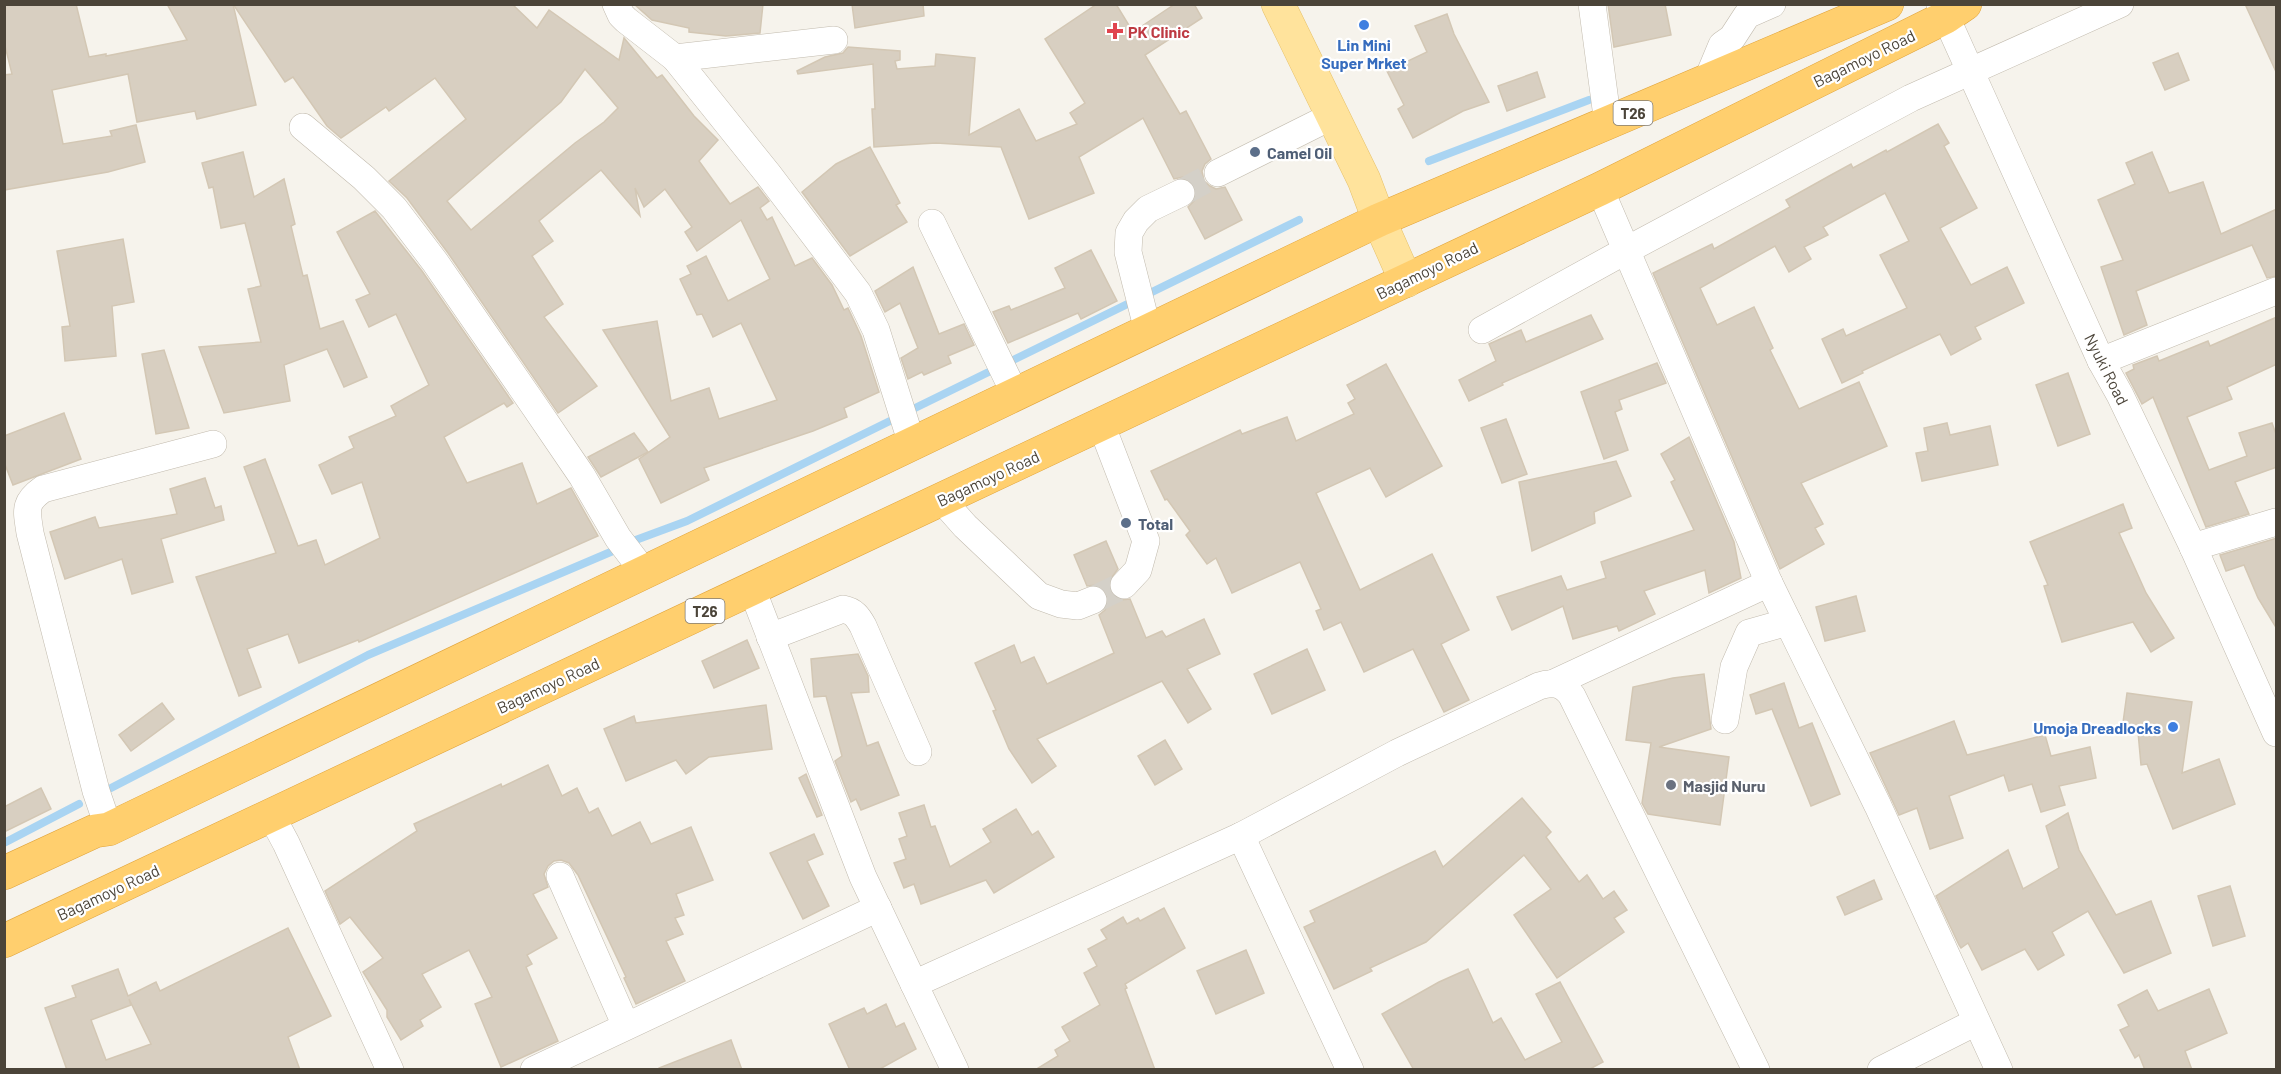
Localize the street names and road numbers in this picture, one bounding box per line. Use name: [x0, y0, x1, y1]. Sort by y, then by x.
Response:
street label: Bagamoyo Road: [1810, 25, 1918, 91]
road number: T26: [1614, 101, 1652, 125]
street label: Bagamoyo Road: [1373, 237, 1481, 303]
street label: Nyuki Road: [2081, 330, 2133, 408]
street label: Bagamoyo Road: [934, 446, 1042, 510]
road number: T26: [686, 599, 724, 623]
street label: Bagamoyo Road: [494, 653, 602, 717]
street label: Bagamoyo Road: [54, 860, 162, 924]

